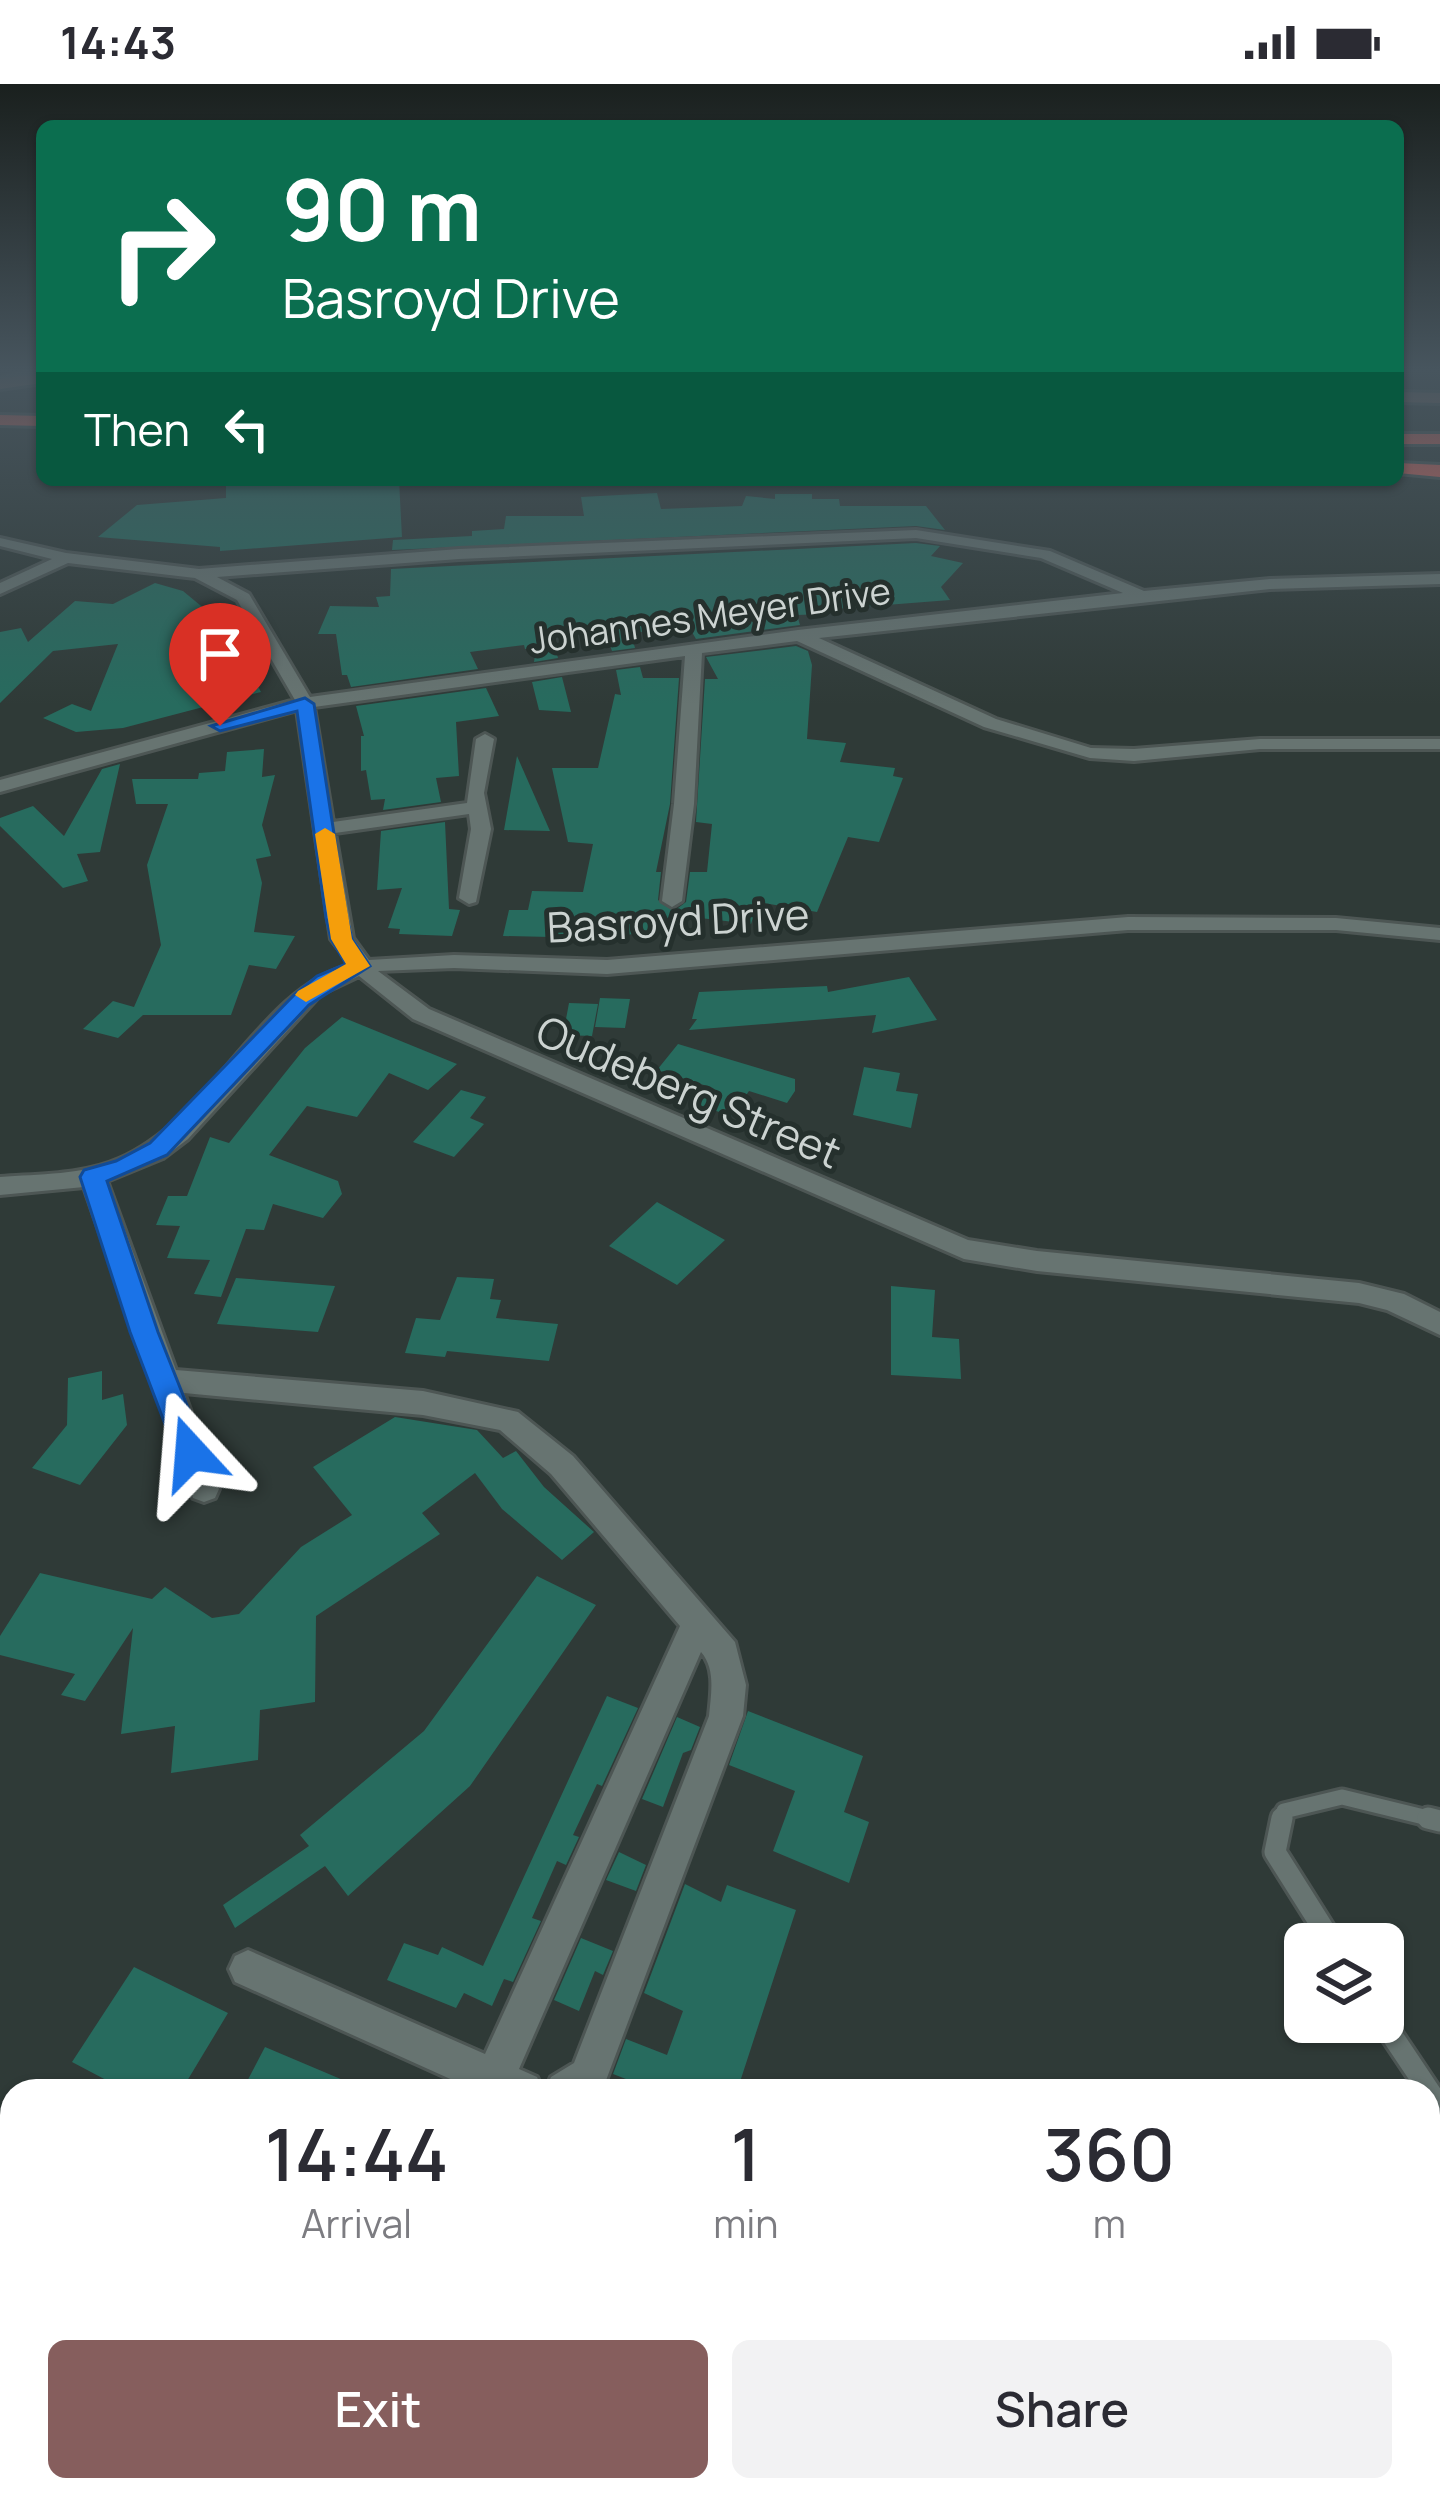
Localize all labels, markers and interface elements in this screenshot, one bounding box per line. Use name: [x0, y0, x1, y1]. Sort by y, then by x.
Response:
text: 14:43: [60, 11, 176, 73]
text: 90 m: [282, 151, 482, 266]
icon: right: [84, 168, 240, 324]
text: Basroyd Drive: [282, 260, 620, 334]
icon: left: [214, 396, 280, 462]
text: Then: [84, 398, 190, 460]
street label: Johannes Meyer Drive: [526, 565, 894, 665]
pin: [169, 603, 271, 726]
icon: arrive: [187, 621, 253, 687]
street label: Basroyd Drive: [545, 884, 811, 956]
street label: Oudeberg Street: [528, 1001, 850, 1181]
position arrow: [128, 1390, 254, 1516]
map controls: [1284, 1923, 1404, 2043]
button: layers: [1284, 1923, 1404, 2043]
text: 14:44: [265, 2104, 448, 2203]
text: 1: [731, 2104, 761, 2203]
text: 360: [1043, 2104, 1175, 2203]
text: Arrival: [301, 2196, 412, 2250]
text: min: [713, 2196, 778, 2250]
text: m: [1093, 2196, 1126, 2250]
button: Exit: [48, 2340, 708, 2478]
button: Share: [732, 2340, 1392, 2478]

